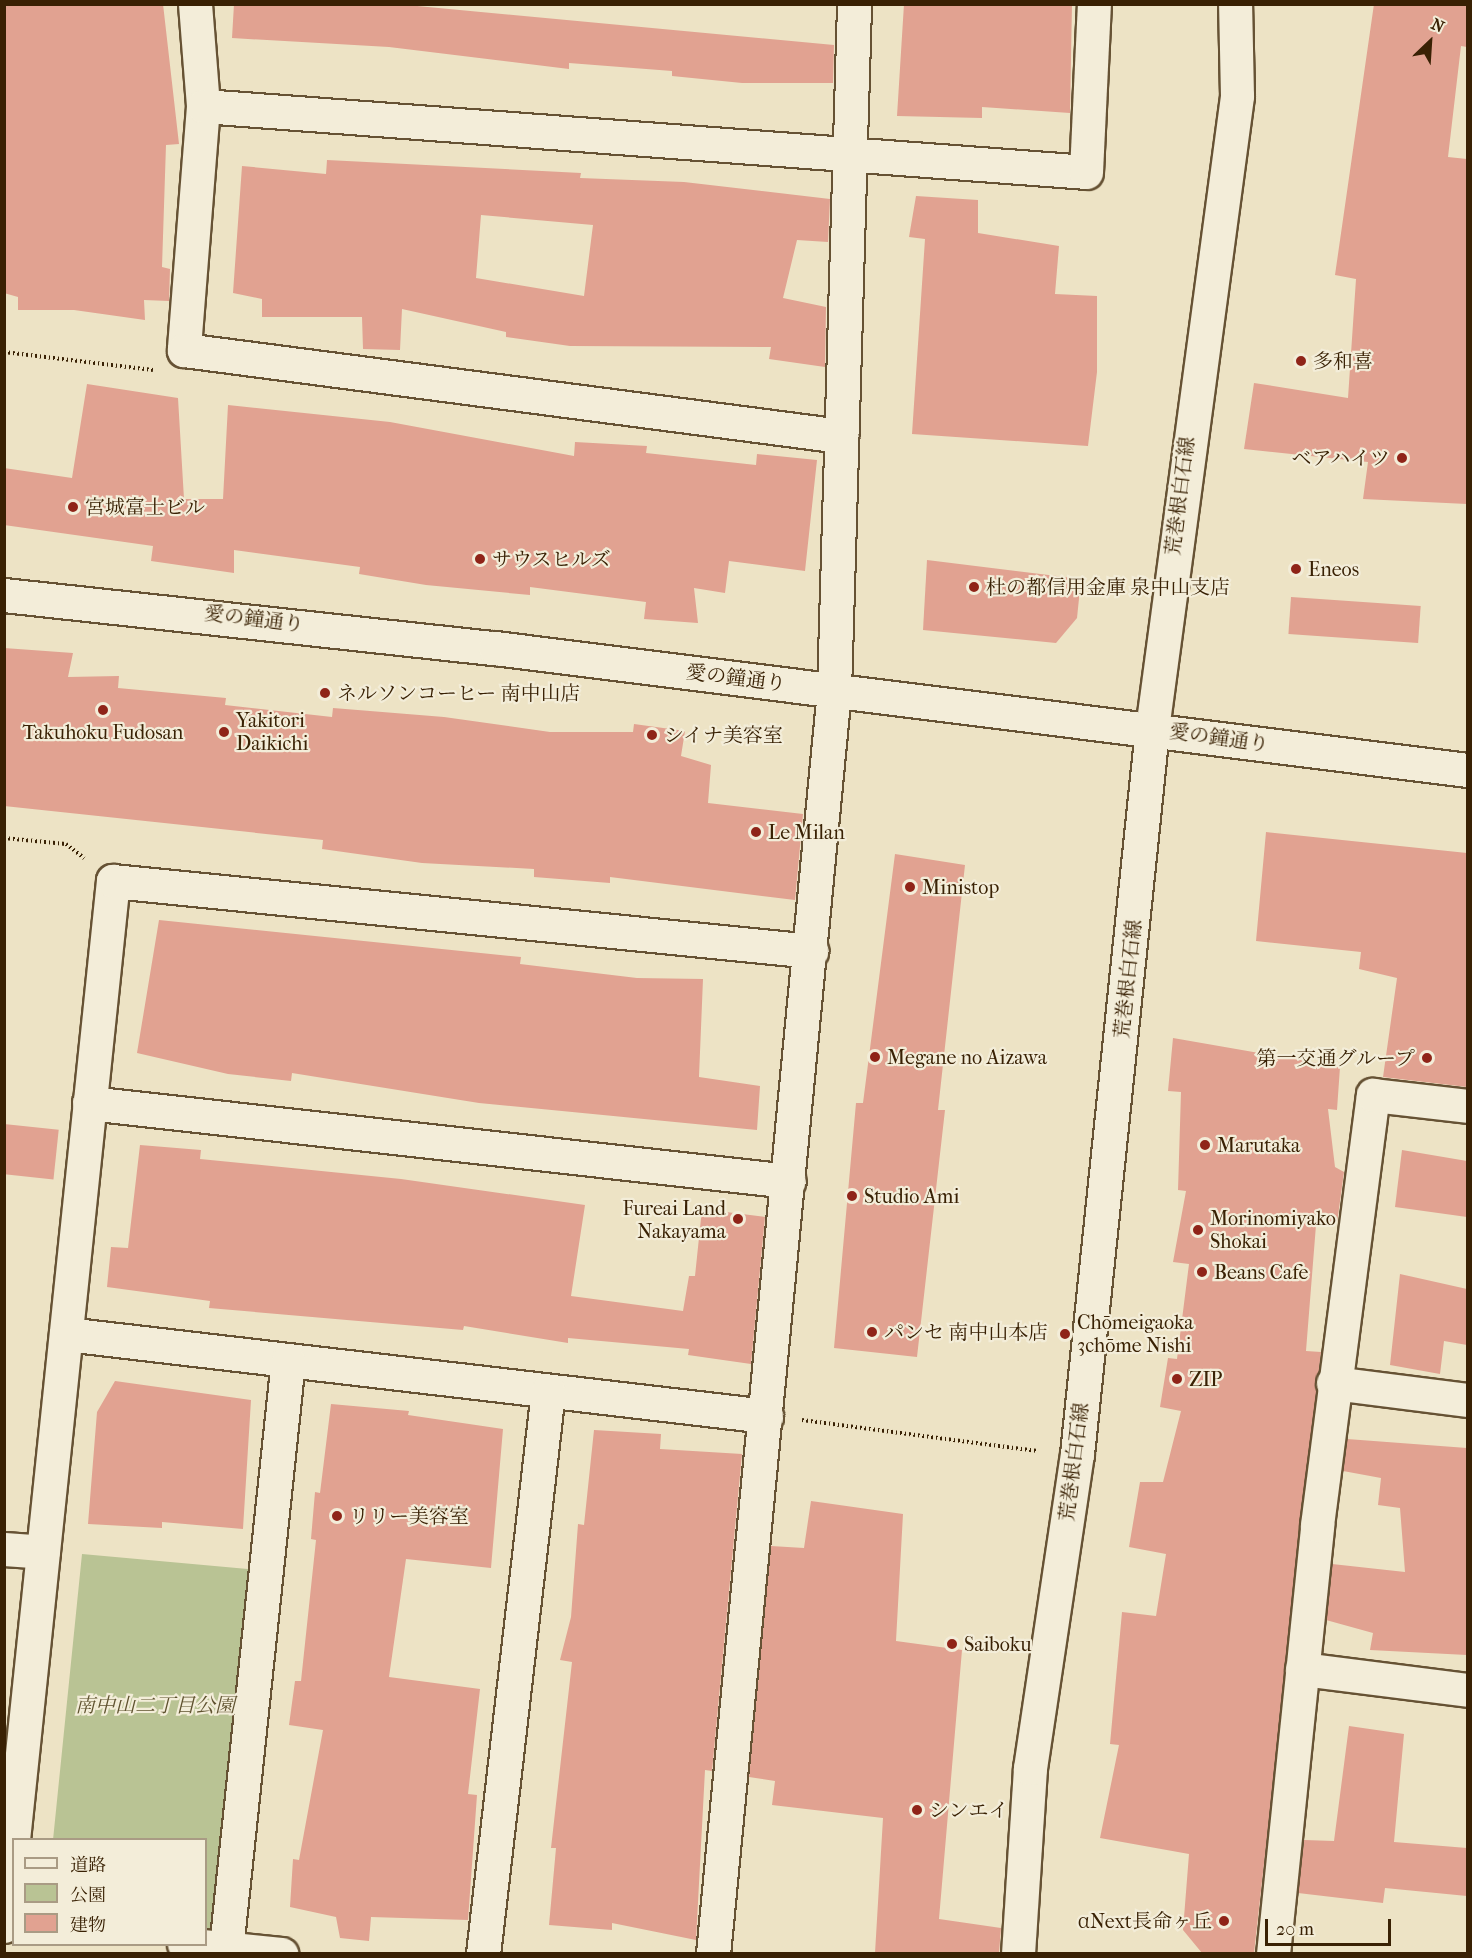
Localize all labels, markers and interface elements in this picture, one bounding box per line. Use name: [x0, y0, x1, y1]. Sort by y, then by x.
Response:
north arrow: [1400, 12, 1460, 72]
text: N: [1428, 14, 1447, 36]
place label: 多和喜: [1313, 349, 1373, 373]
marker: 多和喜: [1294, 354, 1308, 368]
street label: 荒巻根白石線: [1161, 435, 1199, 557]
place label: ベアハイツ: [1290, 446, 1390, 470]
marker: ベアハイツ: [1395, 451, 1409, 465]
place label: 宮城富士ビル: [85, 495, 205, 519]
marker: 宮城富士ビル: [66, 500, 80, 514]
place label: サウスヒルズ: [492, 547, 612, 571]
marker: サウスヒルズ: [473, 552, 487, 566]
place label: Eneos: [1308, 557, 1359, 581]
marker: Eneos: [1289, 562, 1303, 576]
place label: 杜の都信用金庫 泉中山支店: [986, 575, 1230, 599]
marker: 杜の都信用金庫 泉中山支店: [967, 580, 981, 594]
street label: 愛の鐘通り: [203, 601, 305, 637]
street label: 愛の鐘通り: [685, 660, 787, 696]
place label: ネルソンコーヒー 南中山店: [337, 681, 580, 705]
marker: ネルソンコーヒー 南中山店: [318, 686, 332, 700]
marker: Takuhoku Fudosan: [96, 703, 110, 717]
place label: Yakitori Daikichi: [236, 708, 308, 755]
street label: 愛の鐘通り: [1168, 719, 1270, 757]
place label: Takuhoku Fudosan: [23, 720, 183, 744]
place label: シイナ美容室: [664, 723, 784, 747]
marker: Yakitori Daikichi: [217, 725, 231, 739]
marker: シイナ美容室: [645, 728, 659, 742]
place label: Le Milan: [768, 820, 845, 844]
marker: Le Milan: [749, 825, 763, 839]
place label: Ministop: [922, 875, 999, 899]
marker: Ministop: [903, 880, 917, 894]
street label: 荒巻根白石線: [1110, 918, 1146, 1040]
place label: Megane no Aizawa: [887, 1045, 1047, 1069]
place label: 第一交通グループ: [1255, 1046, 1415, 1070]
marker: Megane no Aizawa: [868, 1050, 882, 1064]
marker: 第一交通グループ: [1420, 1051, 1434, 1065]
place label: Marutaka: [1217, 1133, 1300, 1157]
marker: Marutaka: [1198, 1138, 1212, 1152]
place label: Studio Ami: [864, 1184, 959, 1208]
marker: Studio Ami: [845, 1189, 859, 1203]
place label: Fureai Land Nakayama: [622, 1196, 726, 1243]
place label: Morinomiyako Shokai: [1210, 1206, 1336, 1253]
marker: Fureai Land Nakayama: [731, 1212, 745, 1226]
marker: Morinomiyako Shokai: [1191, 1223, 1205, 1237]
place label: Beans Cafe: [1214, 1260, 1308, 1284]
marker: Beans Cafe: [1195, 1265, 1209, 1279]
place label: Chōmeigaoka 3chōme Nishi: [1077, 1310, 1194, 1357]
place label: パンセ 南中山本店: [884, 1320, 1048, 1344]
marker: パンセ 南中山本店: [865, 1325, 879, 1339]
marker: Chōmeigaoka 3chōme Nishi: [1058, 1327, 1072, 1341]
place label: ZIP: [1189, 1367, 1222, 1391]
marker: ZIP: [1170, 1372, 1184, 1386]
street label: 荒巻根白石線: [1055, 1401, 1093, 1523]
place label: リリー美容室: [349, 1504, 469, 1528]
marker: リリー美容室: [330, 1509, 344, 1523]
place label: Saiboku: [964, 1632, 1031, 1656]
marker: Saiboku: [945, 1637, 959, 1651]
park label: 南中山二丁目公園: [75, 1693, 235, 1717]
place label: シンエイ: [929, 1798, 1009, 1822]
marker: シンエイ: [910, 1803, 924, 1817]
legend: [12, 1838, 207, 1946]
text: 道路: [70, 1855, 106, 1876]
text: 公園: [70, 1885, 106, 1906]
scale bar: [1268, 1907, 1394, 1945]
place label: αNext長命ヶ丘: [1078, 1909, 1212, 1933]
marker: αNext長命ヶ丘: [1217, 1914, 1231, 1928]
text: 建物: [70, 1915, 106, 1936]
text: 20 m: [1276, 1919, 1314, 1940]

